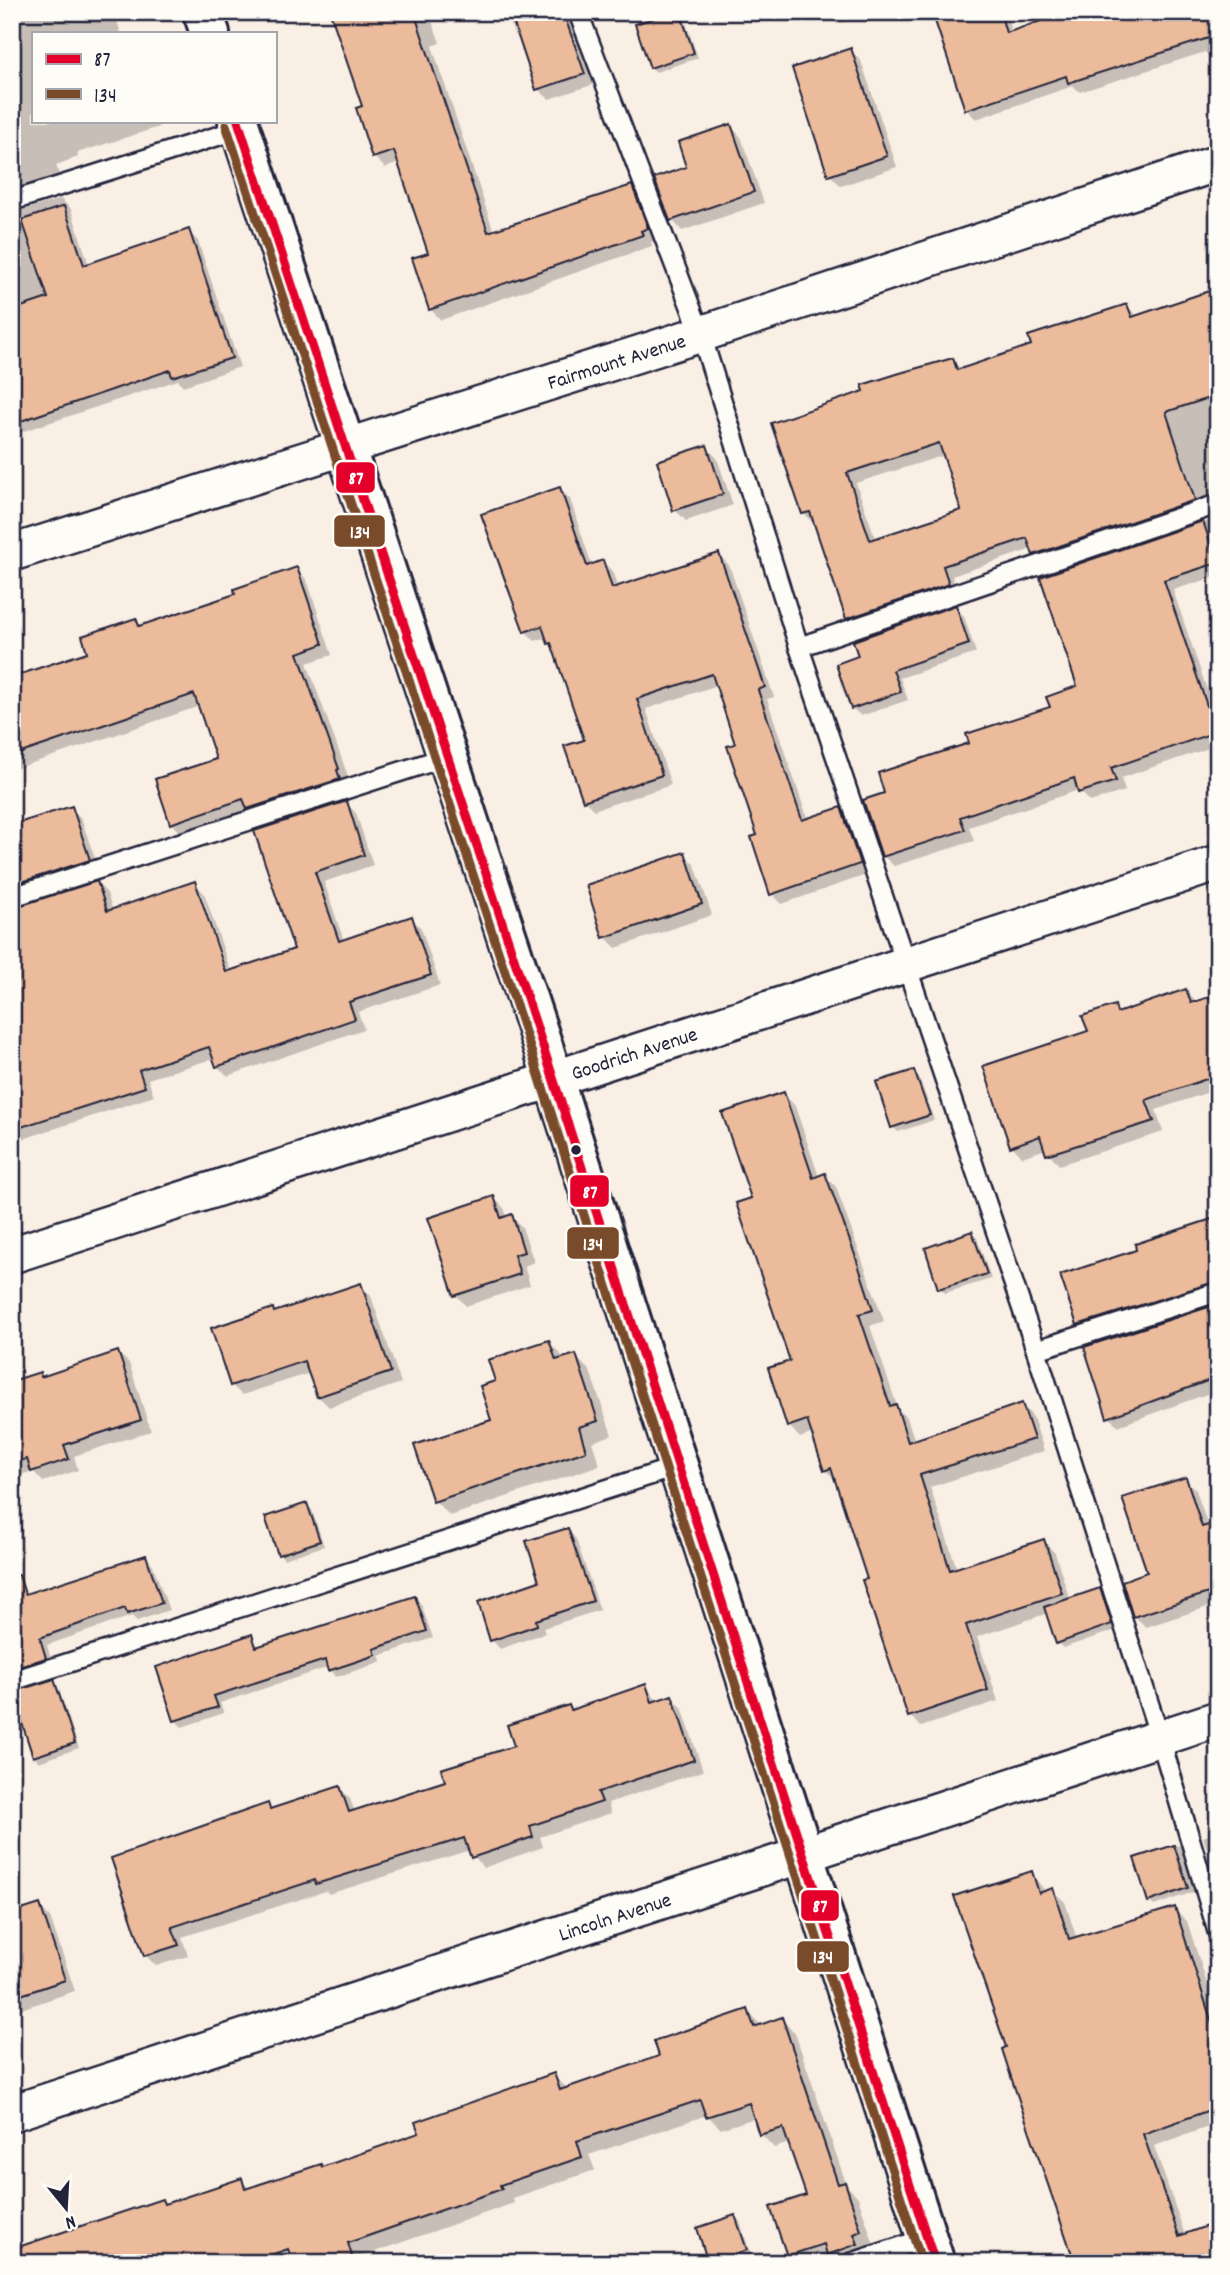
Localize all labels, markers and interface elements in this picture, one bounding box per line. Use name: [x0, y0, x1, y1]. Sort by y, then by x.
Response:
legend: [32, 32, 276, 122]
text: 87: [94, 47, 110, 77]
text: 134: [94, 83, 117, 113]
street label: Fairmount Avenue: [544, 328, 690, 400]
line badge: 87: [335, 461, 376, 494]
text: 87: [349, 467, 363, 494]
line badge: 134: [333, 514, 386, 548]
text: 134: [350, 521, 370, 548]
street label: Goodrich Avenue: [568, 1021, 702, 1090]
unlabelled marker: [569, 1143, 583, 1157]
line badge: 87: [569, 1174, 610, 1208]
text: 87: [583, 1181, 597, 1208]
line badge: 134: [566, 1226, 620, 1260]
text: 134: [583, 1233, 603, 1260]
street label: Lincoln Avenue: [555, 1887, 676, 1951]
line badge: 87: [800, 1889, 840, 1922]
text: 87: [813, 1895, 827, 1922]
line badge: 134: [796, 1940, 850, 1973]
text: 134: [813, 1946, 833, 1973]
north arrow: [32, 2174, 102, 2244]
text: N: [62, 2207, 79, 2235]

